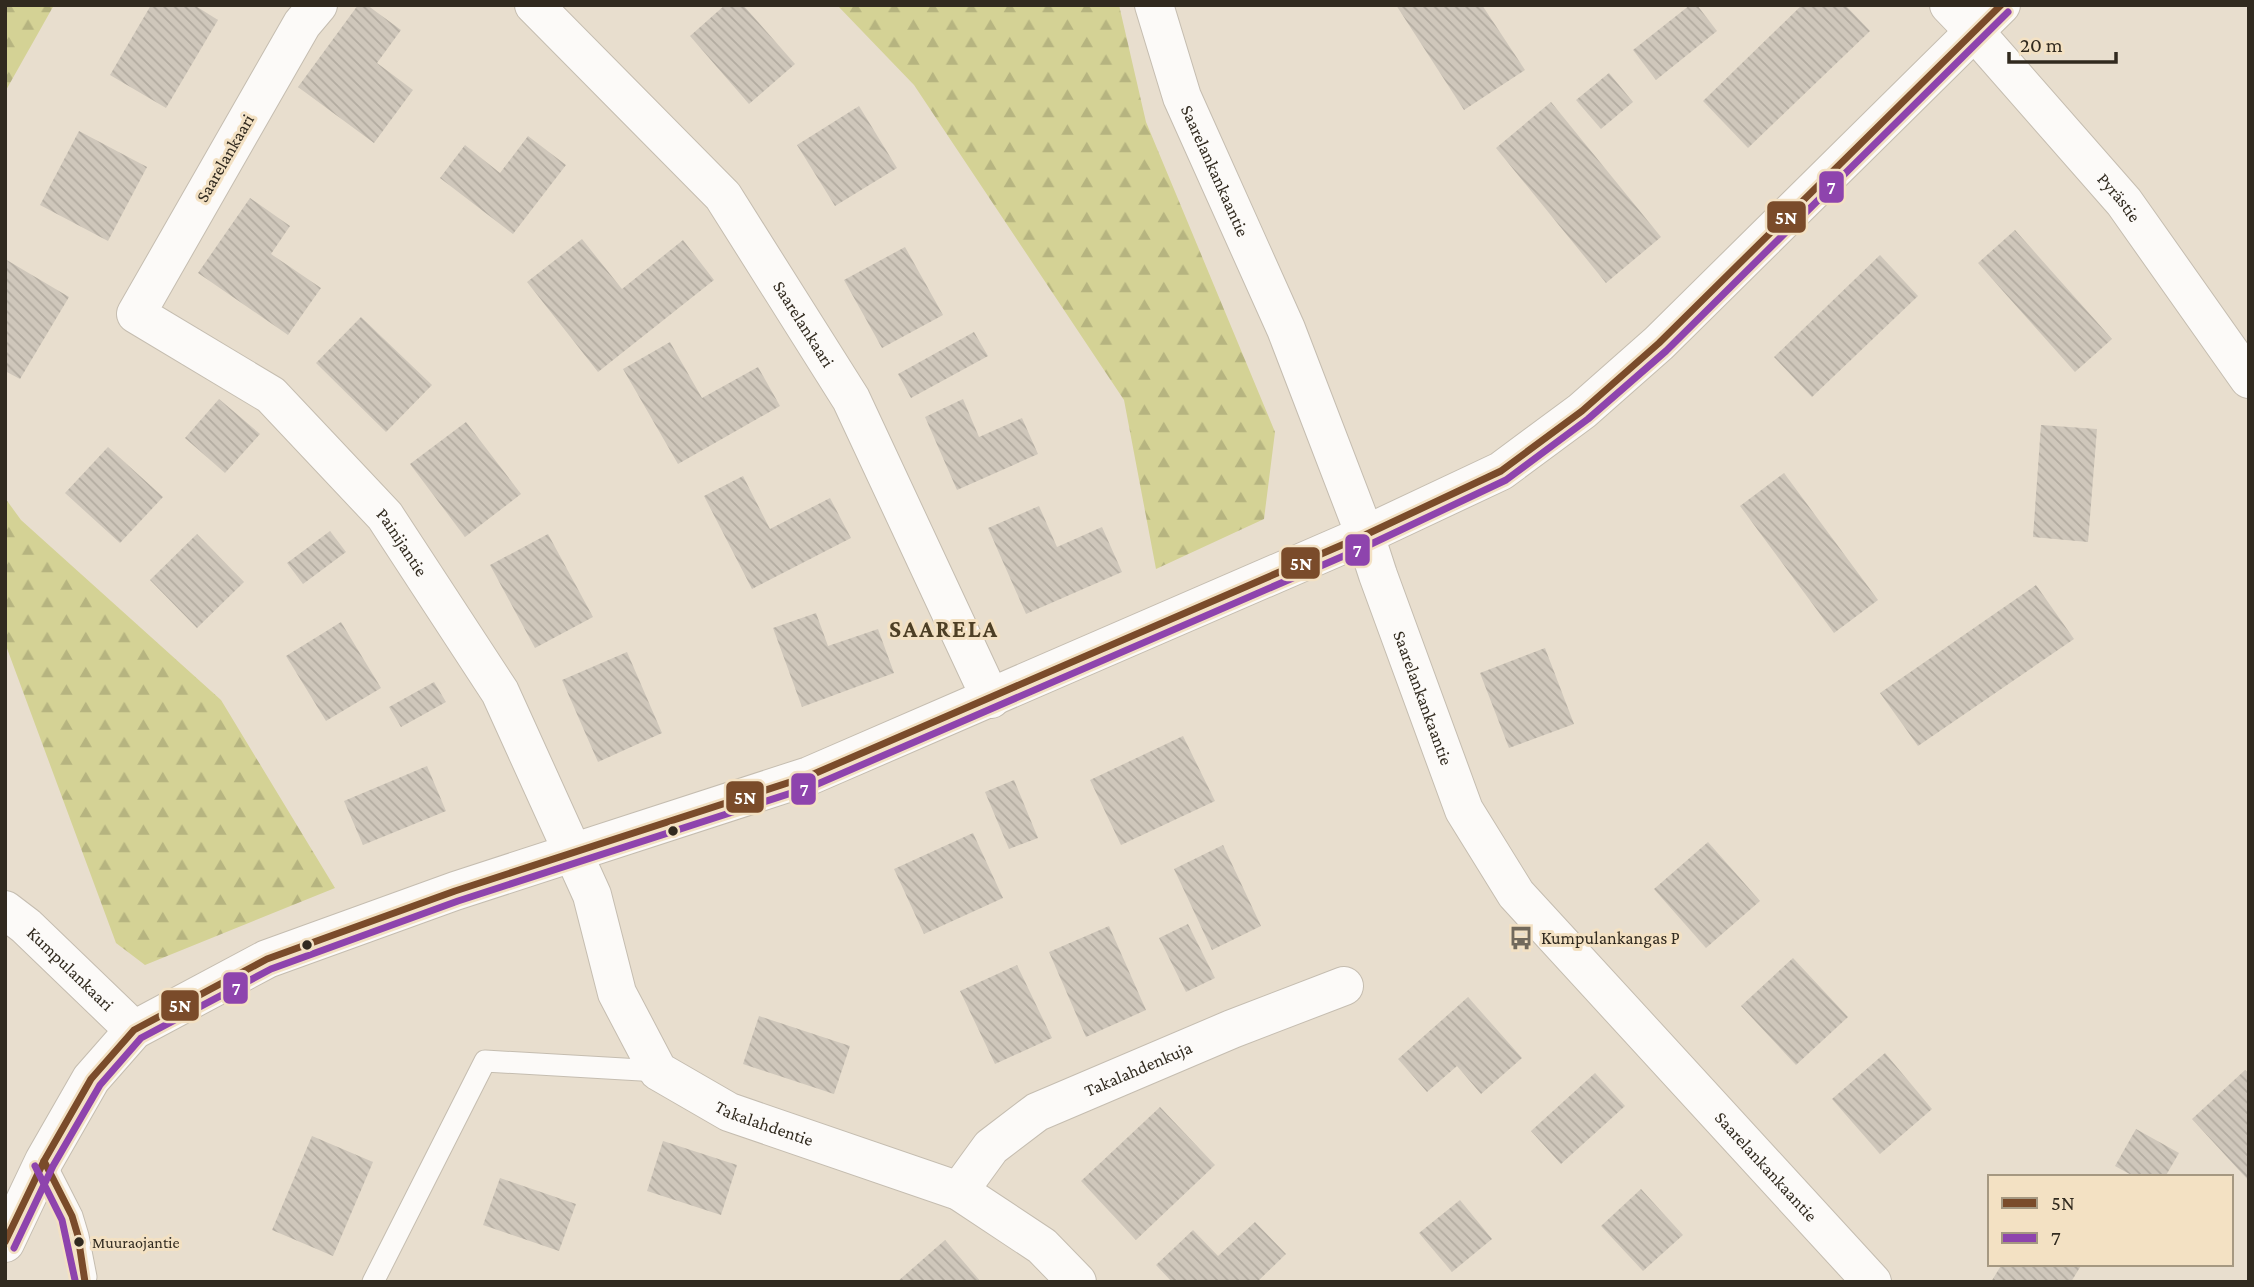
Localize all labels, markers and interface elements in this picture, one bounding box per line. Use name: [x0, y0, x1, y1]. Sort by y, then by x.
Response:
scale bar: [2009, 21, 2116, 65]
text: 20 m: [2020, 33, 2063, 57]
street label: Saarelankankaantie: [1177, 102, 1253, 240]
street label: Saarelankaari: [192, 110, 258, 205]
street label: Pyrästie: [2093, 169, 2145, 226]
line badge: 7: [1818, 170, 1845, 204]
text: 7: [1826, 177, 1836, 198]
line badge: 5N: [1766, 200, 1807, 234]
text: 5N: [1775, 207, 1797, 228]
street label: Saarelankaari: [769, 277, 838, 371]
street label: Painijantie: [373, 504, 432, 580]
line badge: 7: [1344, 533, 1371, 567]
text: 7: [1352, 540, 1362, 561]
line badge: 5N: [1280, 546, 1321, 580]
text: 5N: [1290, 553, 1312, 574]
district label: SAARELA: [889, 615, 999, 642]
street label: Saarelankankaantie: [1389, 628, 1457, 768]
line badge: 7: [790, 772, 817, 806]
text: 7: [799, 779, 809, 800]
line badge: 5N: [725, 780, 765, 814]
text: 5N: [734, 787, 756, 808]
unlabelled marker: [666, 824, 680, 838]
street label: Kumpulankaari: [23, 923, 118, 1015]
bus stop icon: Kumpulankangas P: [1507, 924, 1535, 952]
place label: Kumpulankangas P: [1541, 928, 1680, 948]
unlabelled marker: [300, 938, 314, 952]
line badge: 7: [222, 971, 249, 1005]
text: 7: [231, 978, 241, 999]
line badge: 5N: [160, 989, 200, 1022]
text: 5N: [169, 995, 191, 1016]
street label: Takalahdenkuja: [1081, 1037, 1195, 1101]
street label: Takalahdentie: [711, 1096, 816, 1150]
street label: Saarelankankaantie: [1711, 1108, 1821, 1226]
legend: [1988, 1175, 2233, 1266]
text: 5N: [2051, 1191, 2075, 1215]
text: 7: [2051, 1226, 2061, 1250]
place label: Muuraojantie: [92, 1234, 179, 1252]
marker: Muuraojantie: [72, 1235, 86, 1249]

